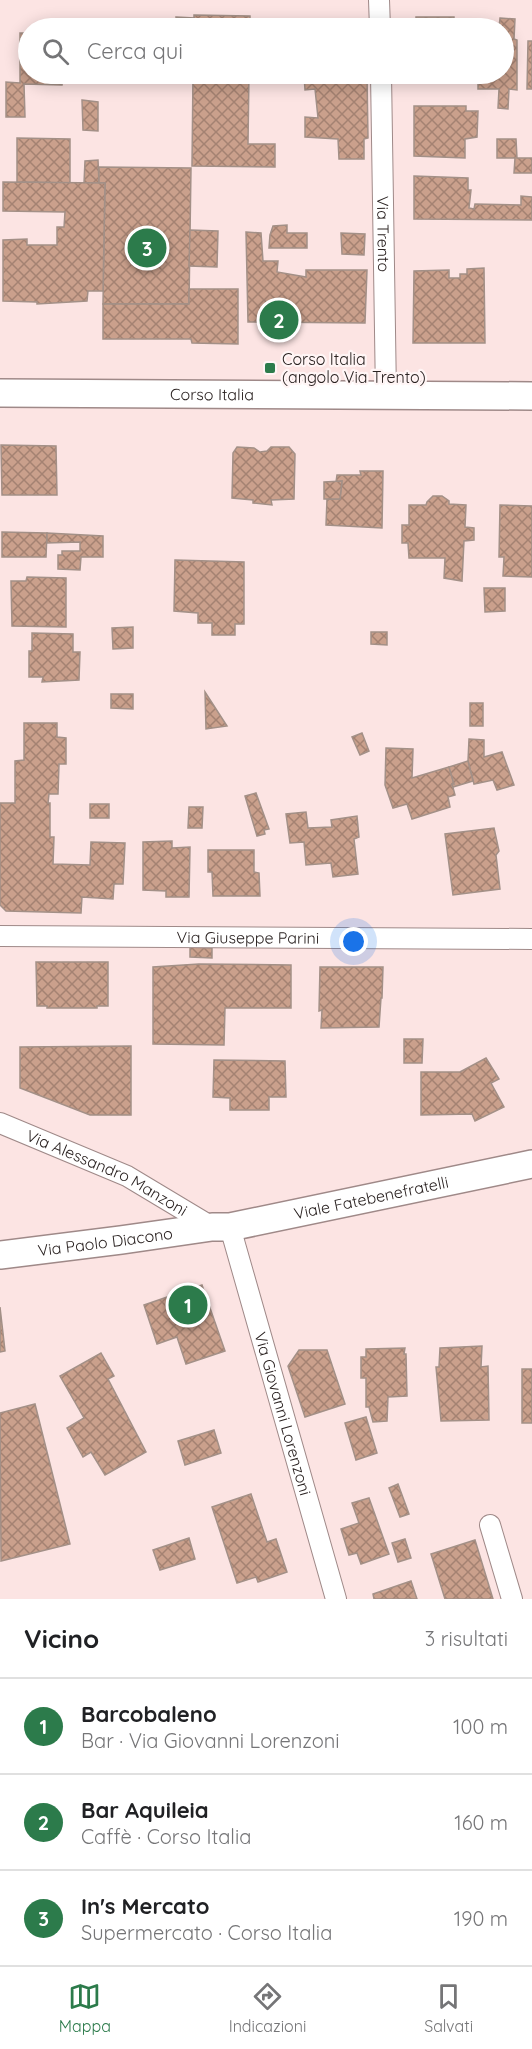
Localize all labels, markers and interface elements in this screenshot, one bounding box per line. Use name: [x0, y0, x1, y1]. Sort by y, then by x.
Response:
search box: [18, 18, 514, 84]
icon: search: [39, 35, 72, 68]
text: Cerca qui: [87, 37, 183, 65]
street label: Via Trento: [373, 196, 394, 272]
pin: 3: [128, 226, 166, 270]
pin: 2: [260, 298, 298, 342]
place label: Corso Italia (angolo Via Trento): [282, 349, 426, 387]
marker: Corso Italia (angolo Via Trento): [263, 361, 277, 375]
street label: Corso Italia: [170, 384, 254, 404]
street label: Via Giuseppe Parini: [177, 927, 319, 948]
your location: [339, 927, 368, 956]
street label: Via Alessandro Manzoni: [23, 1125, 191, 1220]
street label: Viale Fatebenefratelli: [292, 1172, 450, 1223]
street label: Via Paolo Diacono: [36, 1223, 174, 1260]
pin: 1: [168, 1282, 207, 1328]
street label: Via Giovanni Lorenzoni: [250, 1330, 316, 1498]
text: Vicino: [24, 1622, 99, 1655]
text: 3 risultati: [425, 1626, 508, 1651]
text: Barcobaleno: [81, 1700, 217, 1728]
text: 1: [40, 1714, 47, 1739]
text: 100 m: [453, 1714, 508, 1739]
text: Bar · Via Giovanni Lorenzoni: [81, 1728, 340, 1753]
text: Bar Aquileia: [81, 1796, 209, 1824]
text: 2: [38, 1810, 49, 1835]
text: 160 m: [454, 1810, 508, 1835]
text: Caffè · Corso Italia: [81, 1824, 251, 1849]
text: In's Mercato: [81, 1892, 210, 1920]
text: 3: [38, 1906, 49, 1931]
text: 190 m: [454, 1906, 508, 1931]
text: Supermercato · Corso Italia: [81, 1920, 332, 1945]
tab: Mappa: [59, 1980, 111, 2036]
tab: Indicazioni: [229, 1980, 306, 2036]
tab: Salvati: [424, 1980, 473, 2036]

